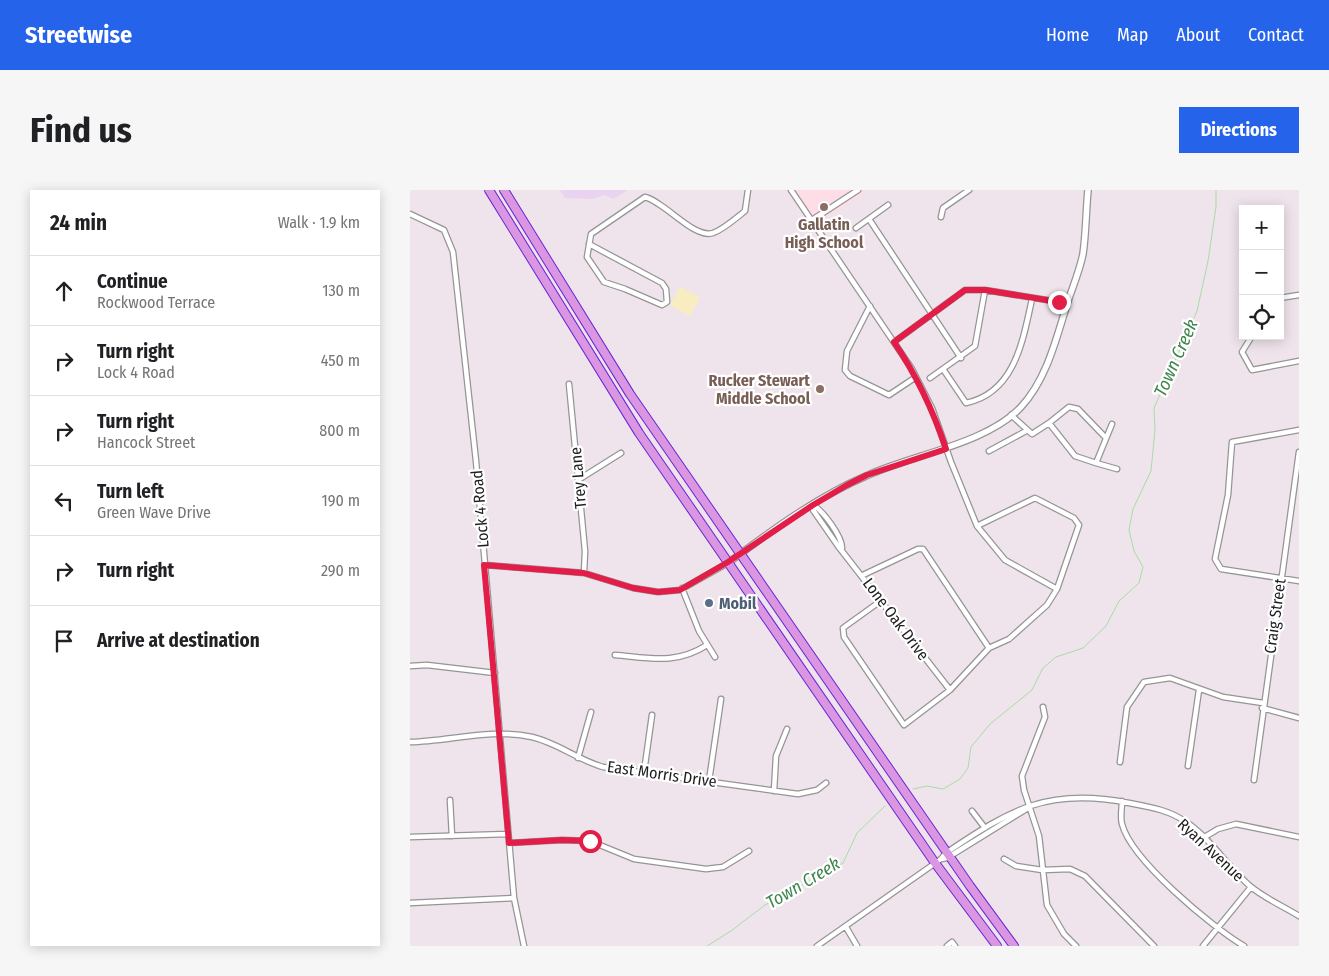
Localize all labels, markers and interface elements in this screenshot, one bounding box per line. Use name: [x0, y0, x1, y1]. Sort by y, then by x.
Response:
text: Streetwise: [25, 21, 132, 49]
text: Home: [1046, 24, 1089, 46]
text: Map: [1117, 24, 1148, 46]
text: About: [1176, 24, 1220, 46]
text: Contact: [1248, 24, 1304, 46]
button: Directions: [1179, 107, 1299, 153]
text: Find us: [30, 109, 132, 151]
marker: Gallatin High School: [818, 201, 830, 213]
map controls: [1239, 205, 1284, 340]
button: +: [1239, 205, 1284, 250]
text: 24 min: [50, 210, 107, 236]
text: Walk · 1.9 km: [278, 213, 360, 232]
place label: Gallatin High School: [785, 215, 864, 252]
button: −: [1239, 250, 1284, 295]
text: Continue: [97, 270, 168, 293]
icon: ahead: [50, 277, 78, 305]
text: 130 m: [322, 281, 360, 300]
route end: [1048, 291, 1071, 314]
text: Rockwood Terrace: [97, 293, 215, 312]
button: locate: [1239, 295, 1284, 340]
water label: Town Creek: [1149, 316, 1203, 400]
text: Turn right: [97, 340, 174, 363]
icon: right: [50, 347, 78, 375]
text: 450 m: [321, 351, 360, 370]
text: Lock 4 Road: [97, 363, 175, 382]
place label: Rucker Stewart Middle School: [709, 371, 811, 408]
marker: Rucker Stewart Middle School: [814, 383, 826, 395]
text: Turn right: [97, 410, 174, 433]
icon: right: [50, 417, 78, 445]
text: 800 m: [319, 421, 360, 440]
text: Hancock Street: [97, 433, 195, 452]
street label: Trey Lane: [566, 446, 590, 510]
street label: Lock 4 Road: [467, 469, 493, 549]
text: Turn left: [97, 480, 164, 503]
icon: left: [50, 487, 78, 515]
text: 190 m: [322, 491, 360, 510]
text: Green Wave Drive: [97, 503, 211, 522]
icon: right: [50, 557, 78, 585]
text: Turn right: [97, 559, 174, 582]
text: 290 m: [321, 561, 360, 580]
street label: Lone Oak Drive: [859, 574, 933, 664]
street label: Craig Street: [1260, 577, 1290, 655]
place label: Mobil: [719, 594, 757, 613]
marker: Mobil: [703, 597, 715, 609]
icon: arrive: [50, 627, 78, 655]
text: Arrive at destination: [97, 629, 260, 652]
street label: East Morris Drive: [606, 757, 718, 791]
street label: Ryan Avenue: [1174, 814, 1248, 886]
route start: [579, 830, 602, 853]
water label: Town Creek: [762, 852, 844, 914]

